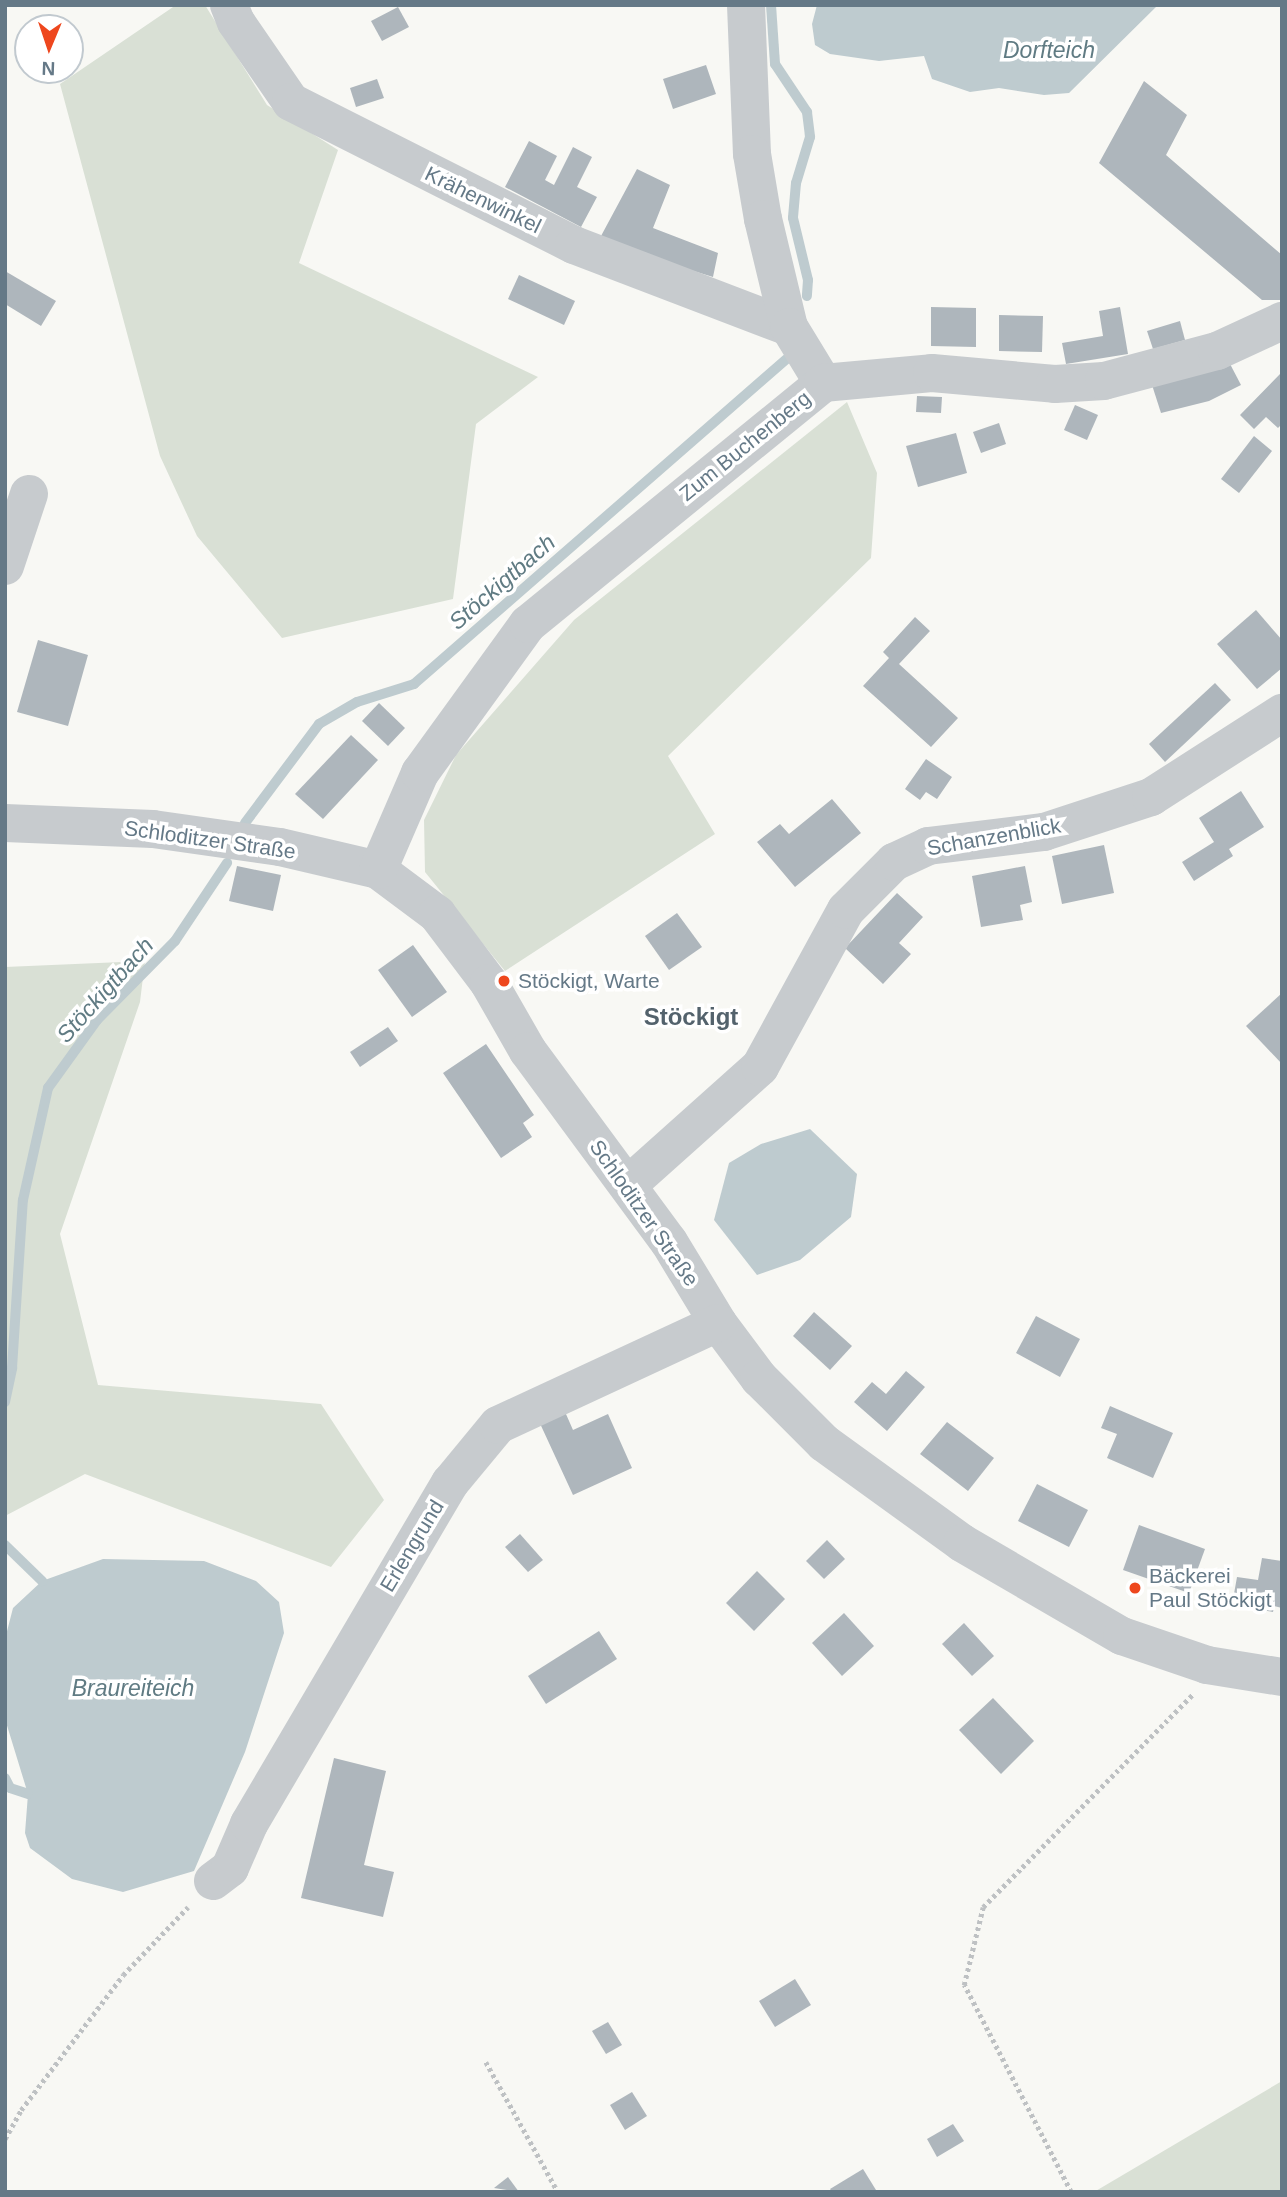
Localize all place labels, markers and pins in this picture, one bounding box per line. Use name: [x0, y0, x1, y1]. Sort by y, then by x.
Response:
place label: Stöckigt, Warte: [518, 968, 660, 994]
marker: Stöckigt, Warte: [496, 973, 512, 989]
place label: Bäckerei Paul Stöckigt: [1149, 1563, 1272, 1613]
marker: Bäckerei Paul Stöckigt: [1127, 1580, 1143, 1596]

